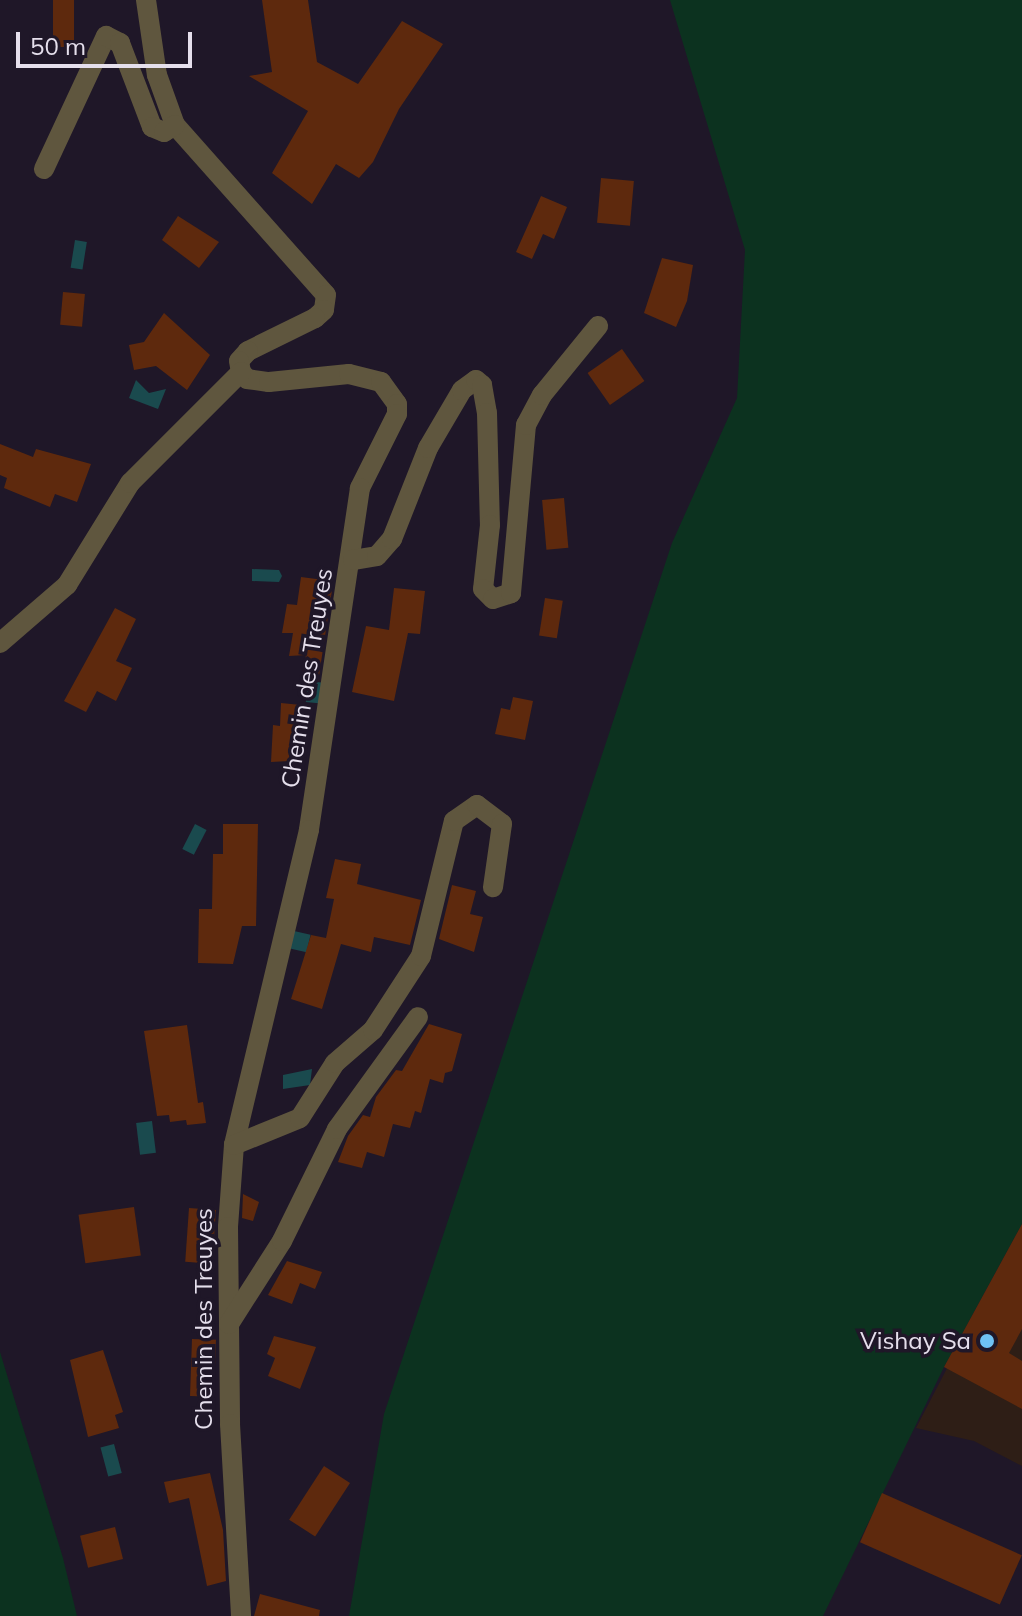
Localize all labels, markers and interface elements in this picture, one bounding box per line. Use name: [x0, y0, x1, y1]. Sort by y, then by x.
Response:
scale bar: [20, 16, 196, 66]
text: 50 m: [30, 31, 86, 61]
street label: Chemin des Treuyes: [275, 566, 339, 790]
street label: Chemin des Treuyes: [190, 1208, 218, 1430]
place label: Vishay Sa: [860, 1327, 971, 1355]
marker: Vishay Sa: [978, 1332, 996, 1350]

